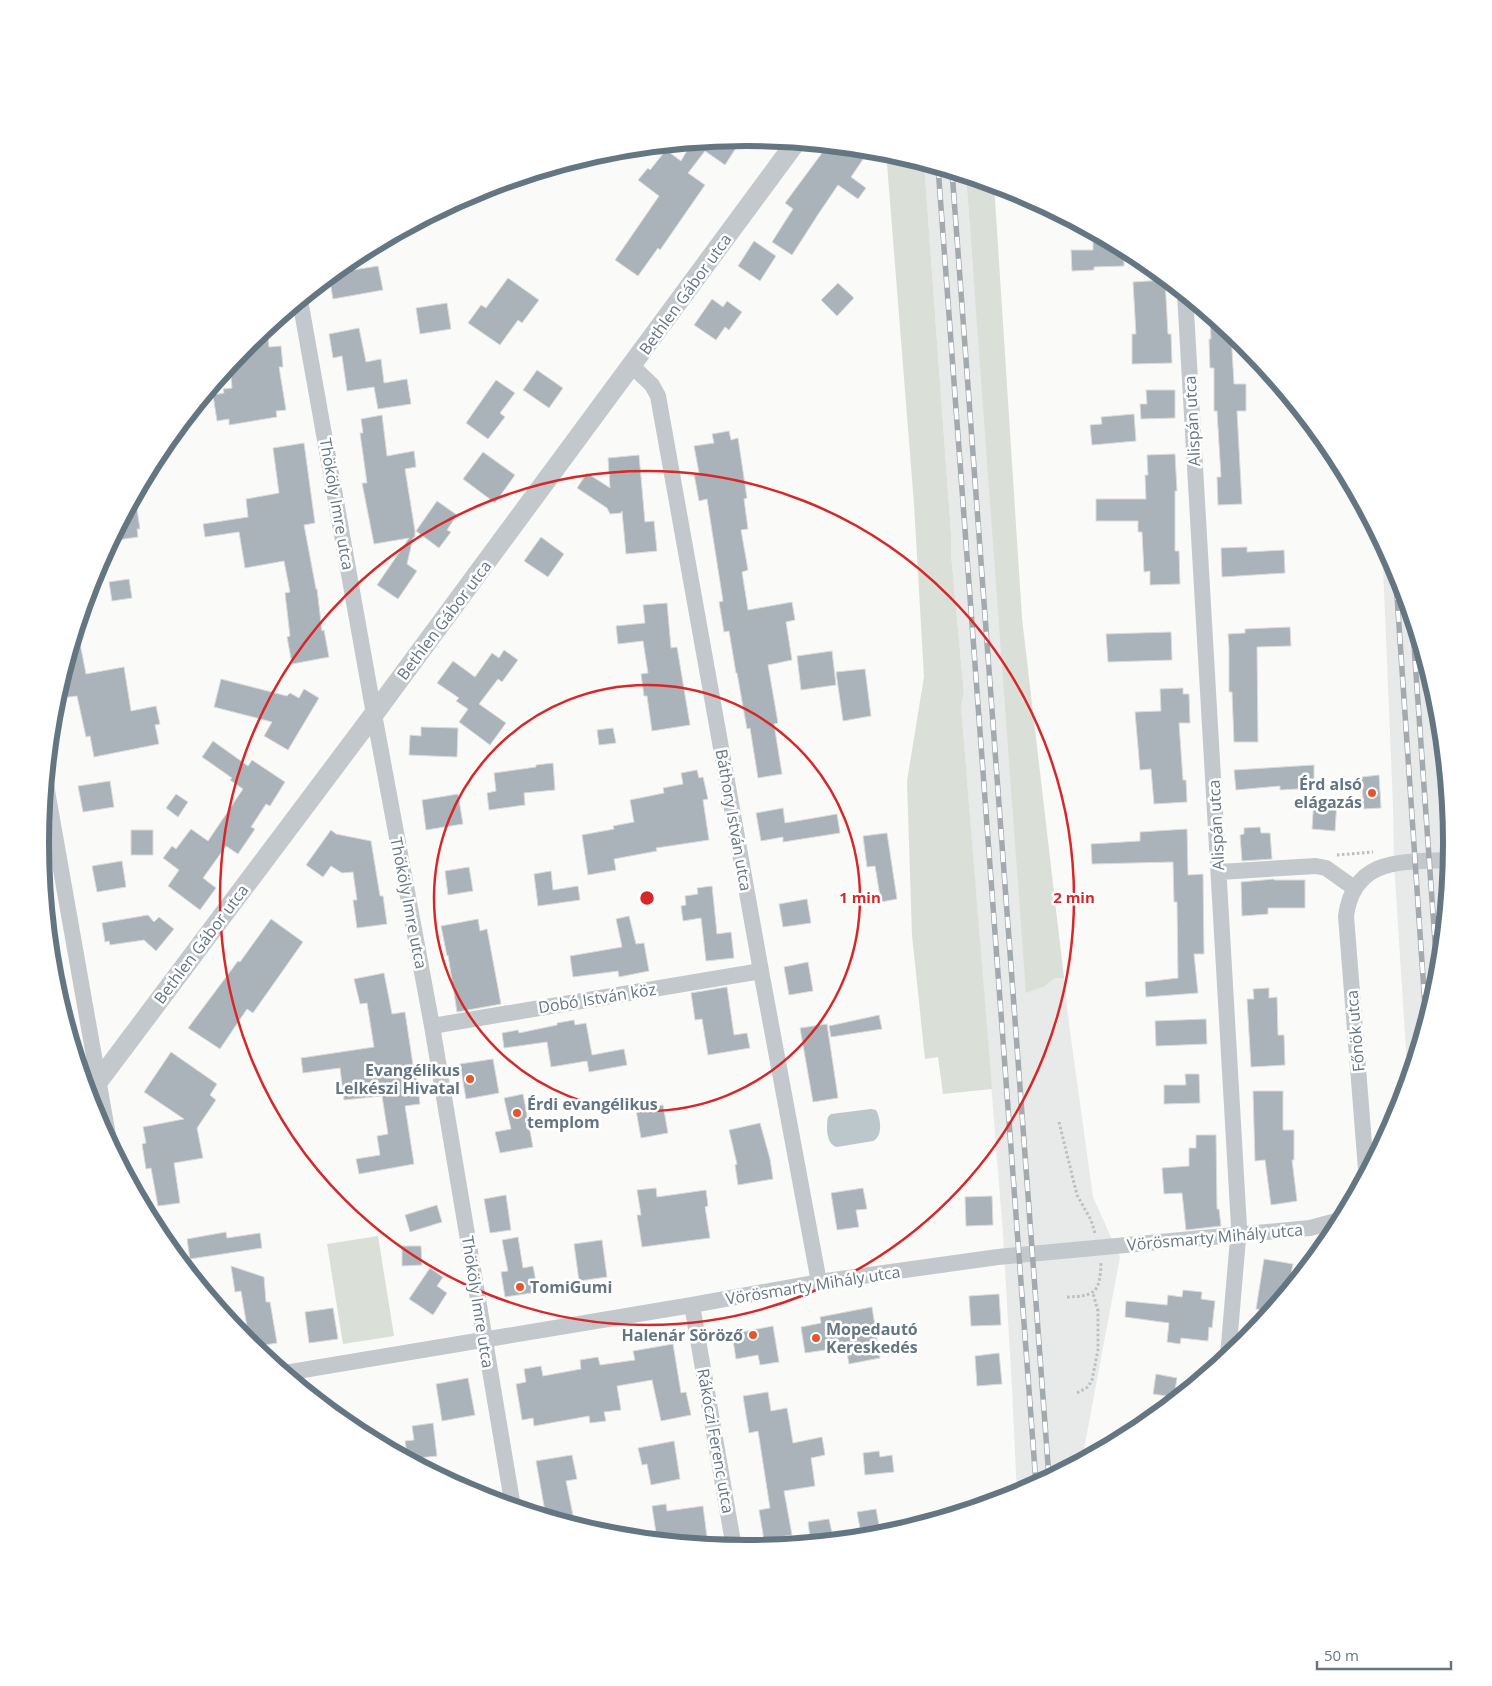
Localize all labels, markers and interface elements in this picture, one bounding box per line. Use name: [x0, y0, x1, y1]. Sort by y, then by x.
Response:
street label: Bethlen Gábor utca: [634, 229, 736, 359]
street label: Alispán utca: [1179, 375, 1205, 467]
street label: Thököly Imre utca: [315, 436, 359, 572]
street label: Bethlen Gábor utca: [392, 556, 496, 684]
street label: Báthory István utca: [711, 747, 757, 893]
place label: Érd alsó elágazás: [1294, 773, 1362, 813]
street label: Alispán utca: [1203, 779, 1229, 871]
marker: Érd alsó elágazás: [1366, 787, 1378, 799]
street label: Thököly Imre utca: [385, 835, 433, 971]
street label: Bethlen Gábor utca: [149, 880, 253, 1008]
text: 1 min: [839, 887, 881, 907]
text: 2 min: [1053, 887, 1095, 907]
centre of rings: [638, 889, 656, 907]
street label: Dobó István köz: [537, 978, 657, 1018]
street label: Főnök utca: [1340, 989, 1370, 1073]
place label: Evangélikus Lelkészi Hivatal: [335, 1059, 460, 1099]
marker: Evangélikus Lelkészi Hivatal: [464, 1073, 476, 1085]
place label: Érdi evangélikus templom: [527, 1093, 658, 1133]
marker: Érdi evangélikus templom: [511, 1107, 523, 1119]
street label: Vörösmarty Mihály utca: [1126, 1218, 1304, 1256]
street label: Thököly Imre utca: [457, 1234, 499, 1370]
street label: Vörösmarty Mihály utca: [724, 1260, 902, 1310]
place label: TomiGumi: [530, 1276, 612, 1298]
marker: TomiGumi: [514, 1281, 526, 1293]
place label: Mopedautó Kereskedés: [826, 1318, 918, 1358]
place label: Halenár Söröző: [622, 1324, 743, 1346]
marker: Halenár Söröző: [747, 1329, 759, 1341]
marker: Mopedautó Kereskedés: [810, 1332, 822, 1344]
street label: Rákóczi Ferenc utca: [692, 1367, 740, 1515]
scale bar: [1317, 1638, 1451, 1670]
text: 50 m: [1324, 1645, 1359, 1665]

